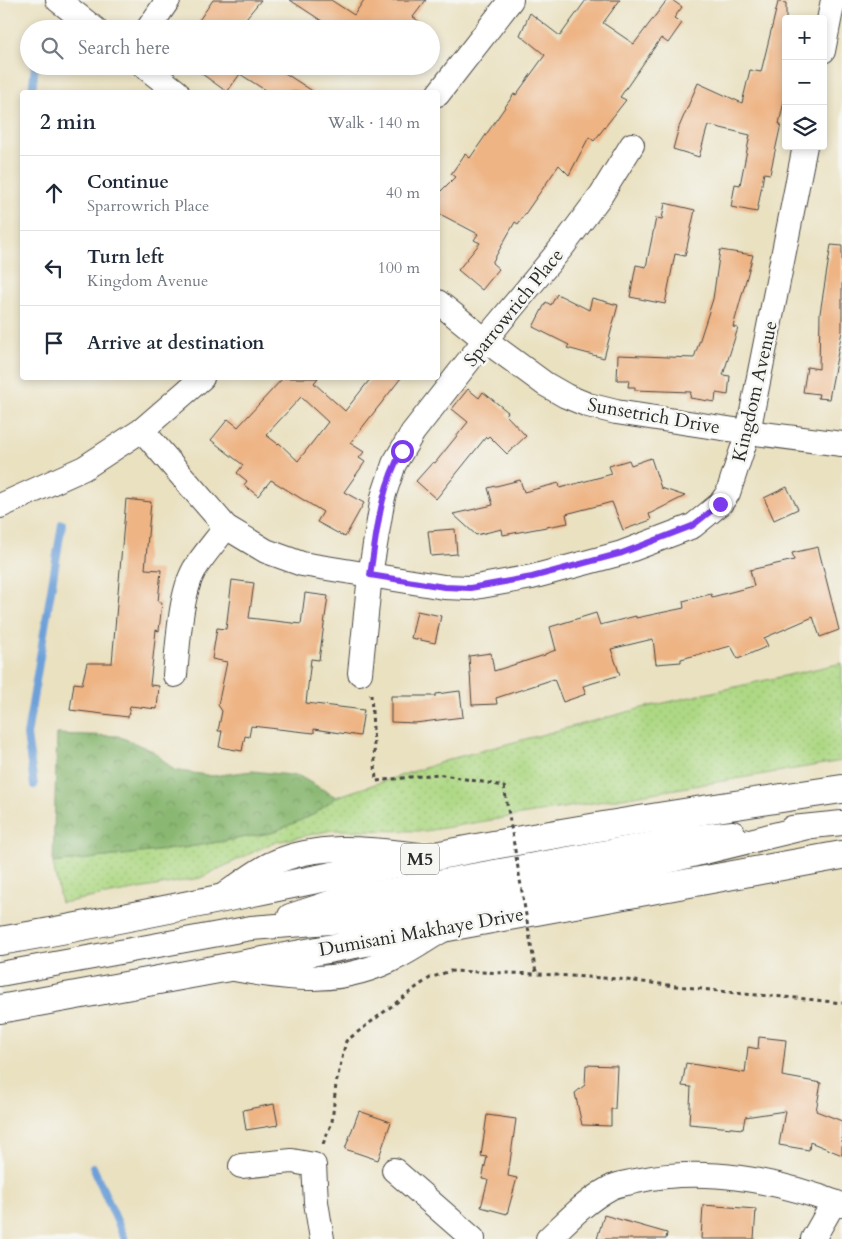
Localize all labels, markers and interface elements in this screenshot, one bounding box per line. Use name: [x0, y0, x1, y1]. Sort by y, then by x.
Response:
map controls: [782, 15, 827, 150]
button: +: [782, 15, 827, 60]
search box: [20, 20, 440, 75]
icon: search: [38, 34, 66, 62]
text: Search here: [78, 35, 170, 61]
button: −: [782, 60, 827, 105]
button: layers: [782, 105, 827, 150]
text: 2 min: [40, 108, 96, 137]
text: Walk · 140 m: [328, 112, 420, 134]
text: Continue: [87, 169, 169, 195]
icon: ahead: [40, 179, 68, 207]
text: 40 m: [386, 182, 420, 204]
text: Sparrowrich Place: [87, 195, 209, 217]
street label: Sparrowrich Place: [458, 243, 570, 372]
text: Turn left: [87, 244, 164, 270]
icon: left: [40, 254, 68, 282]
text: 100 m: [378, 257, 420, 279]
text: Kingdom Avenue: [87, 270, 208, 292]
street label: Kingdom Avenue: [726, 318, 784, 464]
icon: arrive: [40, 329, 68, 357]
text: Arrive at destination: [87, 330, 264, 356]
street label: Sunsetrich Drive: [586, 392, 722, 440]
route start: [391, 440, 414, 463]
route end: [709, 493, 732, 516]
road number: M5: [401, 844, 439, 874]
street label: Dumisani Makhaye Drive: [317, 901, 526, 963]

